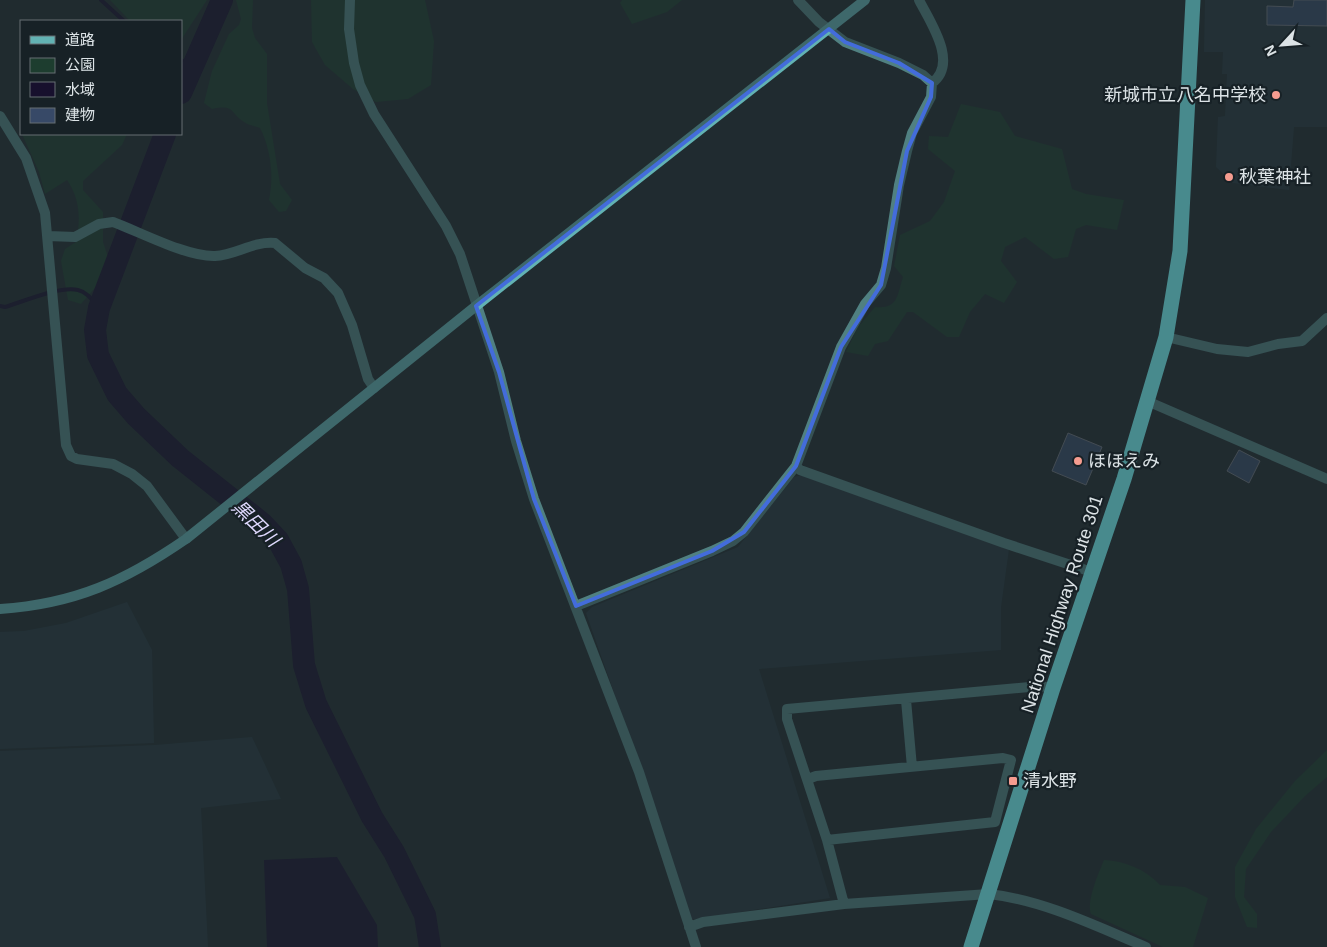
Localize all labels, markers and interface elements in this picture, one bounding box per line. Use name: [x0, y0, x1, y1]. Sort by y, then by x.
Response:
legend: [20, 20, 182, 135]
north arrow: [1257, 20, 1307, 70]
text: 道路: [65, 31, 95, 48]
text: N: [1261, 43, 1280, 59]
text: 公園: [65, 56, 95, 73]
text: 水域: [65, 81, 95, 98]
place label: 新城市立八名中学校: [1104, 85, 1266, 105]
marker: 新城市立八名中学校: [1270, 89, 1282, 101]
text: 建物: [65, 106, 95, 123]
place label: 秋葉神社: [1239, 167, 1311, 187]
marker: 秋葉神社: [1223, 171, 1235, 183]
place label: ほほえみ: [1088, 451, 1160, 471]
marker: ほほえみ: [1072, 455, 1084, 467]
street label: National Highway Route 301: [1017, 492, 1107, 716]
water label: 黒田川: [228, 496, 285, 552]
place label: 清水野: [1023, 771, 1077, 791]
marker: 清水野: [1007, 775, 1019, 787]

